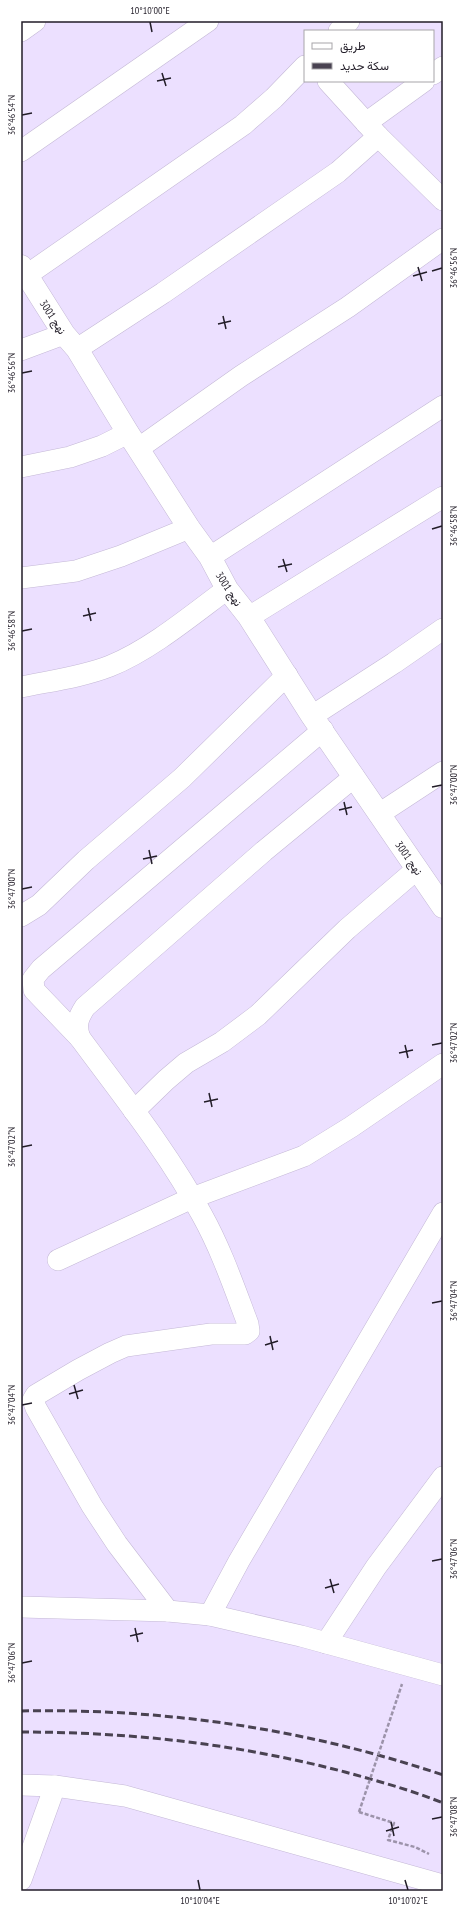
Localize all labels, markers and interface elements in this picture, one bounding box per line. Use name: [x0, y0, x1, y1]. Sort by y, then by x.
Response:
text: 10°10'00"E: [130, 4, 170, 17]
legend: [304, 30, 434, 82]
text: طريق: [340, 38, 366, 54]
text: سكة حديد: [340, 58, 389, 73]
text: 36°46'54"N: [5, 95, 18, 135]
text: 36°46'56"N: [447, 248, 460, 288]
street label: نهج 3001: [36, 297, 69, 337]
text: 36°46'56"N: [5, 353, 18, 393]
text: 36°46'58"N: [447, 506, 460, 546]
street label: نهج 3001: [212, 569, 245, 609]
text: 36°46'58"N: [5, 611, 18, 651]
text: 36°47'00"N: [447, 765, 460, 805]
street label: نهج 3001: [391, 838, 426, 878]
text: 36°47'00"N: [5, 869, 18, 909]
text: 36°47'02"N: [447, 1023, 460, 1063]
text: 36°47'02"N: [5, 1127, 18, 1167]
text: 36°47'04"N: [447, 1281, 460, 1321]
text: 36°47'04"N: [5, 1385, 18, 1425]
text: 36°47'06"N: [447, 1539, 460, 1579]
text: 36°47'06"N: [5, 1643, 18, 1683]
text: 36°47'08"N: [447, 1797, 460, 1837]
text: 10°10'04"E: [180, 1894, 220, 1907]
text: 10°10'02"E: [388, 1894, 428, 1907]

